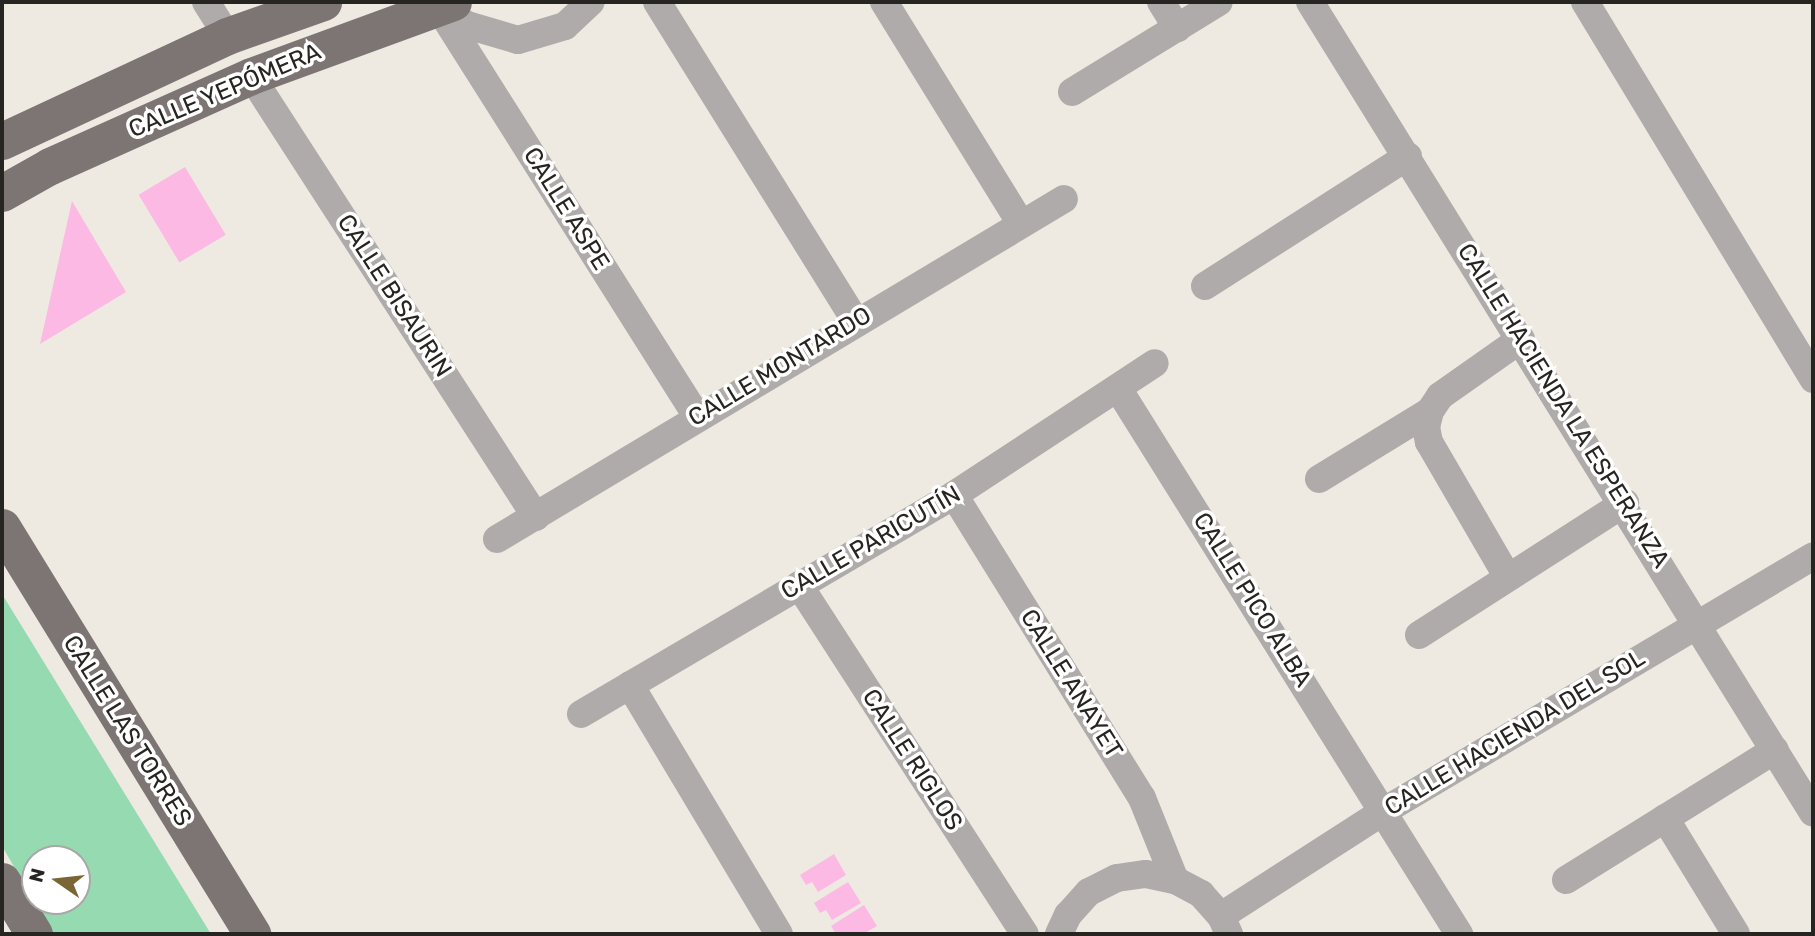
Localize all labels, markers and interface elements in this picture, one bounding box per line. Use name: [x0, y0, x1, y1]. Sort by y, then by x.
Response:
street label: CALLE YEPÓMERA: [124, 37, 326, 145]
street label: CALLE ASPE: [517, 142, 615, 276]
street label: CALLE BISAURIN: [331, 209, 457, 383]
street label: CALLE HACIENDA LA ESPERANZA: [1451, 238, 1675, 574]
street label: CALLE MONTARDO: [683, 301, 877, 433]
street label: CALLE PARICUTÍN: [776, 480, 966, 606]
street label: CALLE PICO ALBA: [1187, 507, 1317, 693]
street label: CALLE ANAYET: [1014, 604, 1128, 764]
street label: CALLE LAS TORRES: [56, 630, 198, 832]
street label: CALLE HACIENDA DEL SOL: [1379, 644, 1651, 822]
street label: CALLE RIGLOS: [856, 684, 968, 836]
north arrow: [21, 845, 91, 915]
text: N: [24, 866, 50, 885]

